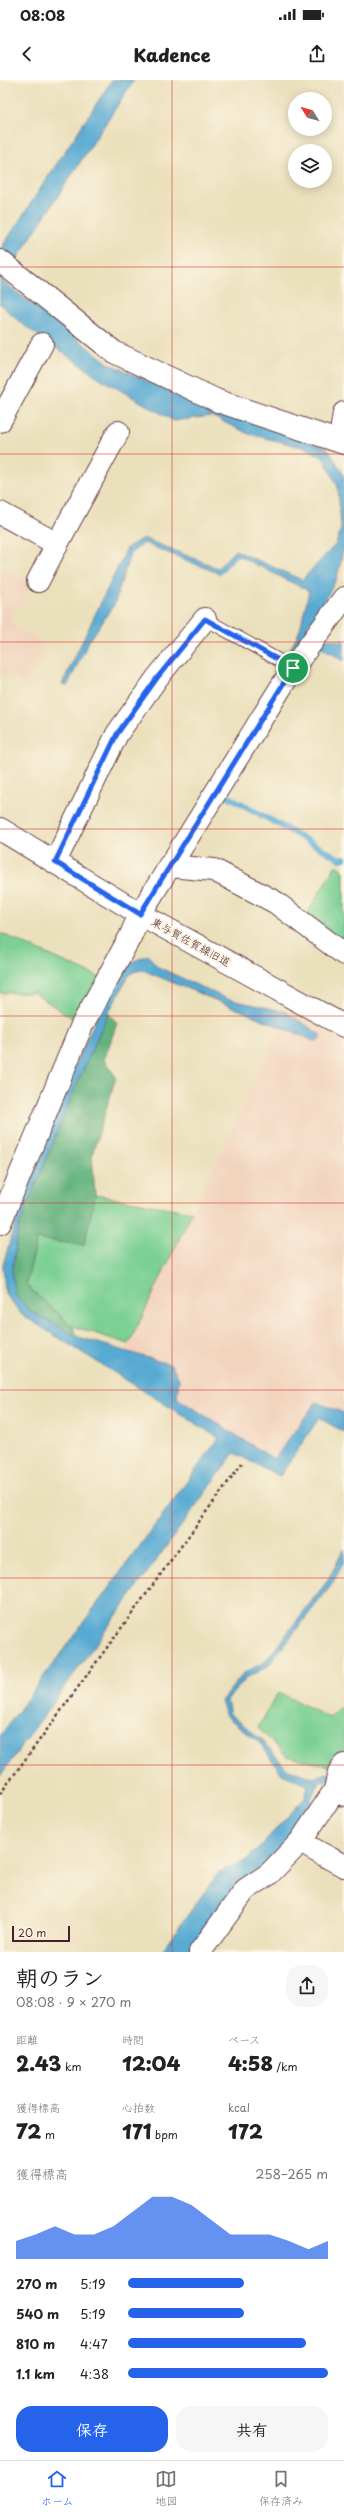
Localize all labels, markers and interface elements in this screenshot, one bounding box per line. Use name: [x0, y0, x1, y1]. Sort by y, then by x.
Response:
text: 08:08: [20, 3, 65, 26]
text: Kadence: [133, 41, 211, 68]
icon: back: [16, 43, 38, 65]
icon: share: [306, 43, 328, 65]
north arrow: [288, 92, 332, 136]
map controls: [288, 92, 332, 188]
button: layers: [288, 144, 332, 188]
pin: [276, 651, 310, 685]
icon: arrive: [282, 657, 304, 679]
street label: 東与賀佐賀線旧道: [149, 913, 234, 970]
scale bar: [12, 1924, 70, 1943]
text: 20 m: [18, 1924, 46, 1941]
text: 朝のラン: [16, 1960, 104, 1993]
button: share: [286, 1965, 328, 2007]
text: 08:08 · 9 × 270 m: [16, 1992, 131, 2011]
text: 距離: [16, 2031, 38, 2048]
text: 時間: [122, 2031, 144, 2048]
text: ペース: [228, 2031, 260, 2048]
text: 2.43: [16, 2048, 61, 2078]
text: 12:04: [122, 2048, 180, 2078]
text: 4:58: [228, 2048, 273, 2078]
text: km: [61, 2058, 81, 2075]
text: /km: [273, 2058, 298, 2075]
text: 獲得標高: [16, 2099, 60, 2116]
text: 心拍数: [122, 2099, 155, 2116]
text: kcal: [228, 2099, 250, 2116]
text: 72: [16, 2116, 41, 2146]
text: 171: [122, 2116, 151, 2146]
text: 172: [228, 2116, 263, 2146]
text: m: [41, 2126, 55, 2143]
text: bpm: [151, 2126, 178, 2143]
text: 獲得標高: [16, 2164, 68, 2183]
text: 258–265 m: [255, 2164, 328, 2183]
text: 270 m: [16, 2274, 57, 2293]
text: 5:19: [80, 2274, 106, 2293]
text: 540 m: [16, 2304, 59, 2323]
text: 5:19: [80, 2304, 106, 2323]
text: 810 m: [16, 2334, 55, 2353]
text: 4:47: [80, 2334, 108, 2353]
text: 1.1 km: [16, 2364, 55, 2383]
text: 4:38: [80, 2364, 109, 2383]
button: 保存: [16, 2406, 168, 2452]
button: 共有: [176, 2406, 328, 2452]
tab: ホーム: [41, 2468, 73, 2509]
tab: 地図: [155, 2468, 177, 2509]
tab: 保存済み: [259, 2468, 303, 2509]

